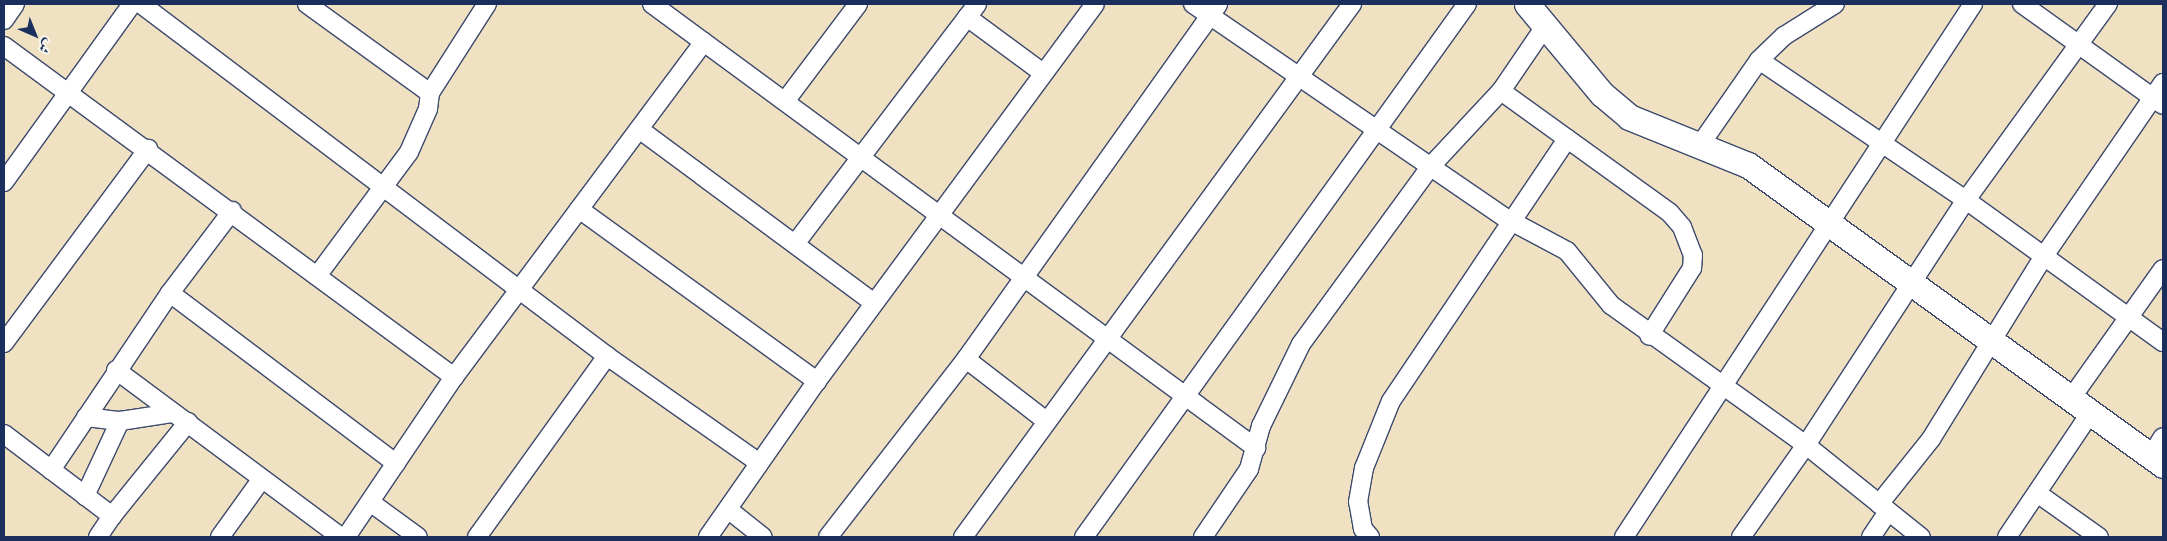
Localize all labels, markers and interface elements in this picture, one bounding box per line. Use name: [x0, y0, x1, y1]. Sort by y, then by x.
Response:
north arrow: [10, 10, 60, 60]
text: ش: [36, 36, 55, 56]

